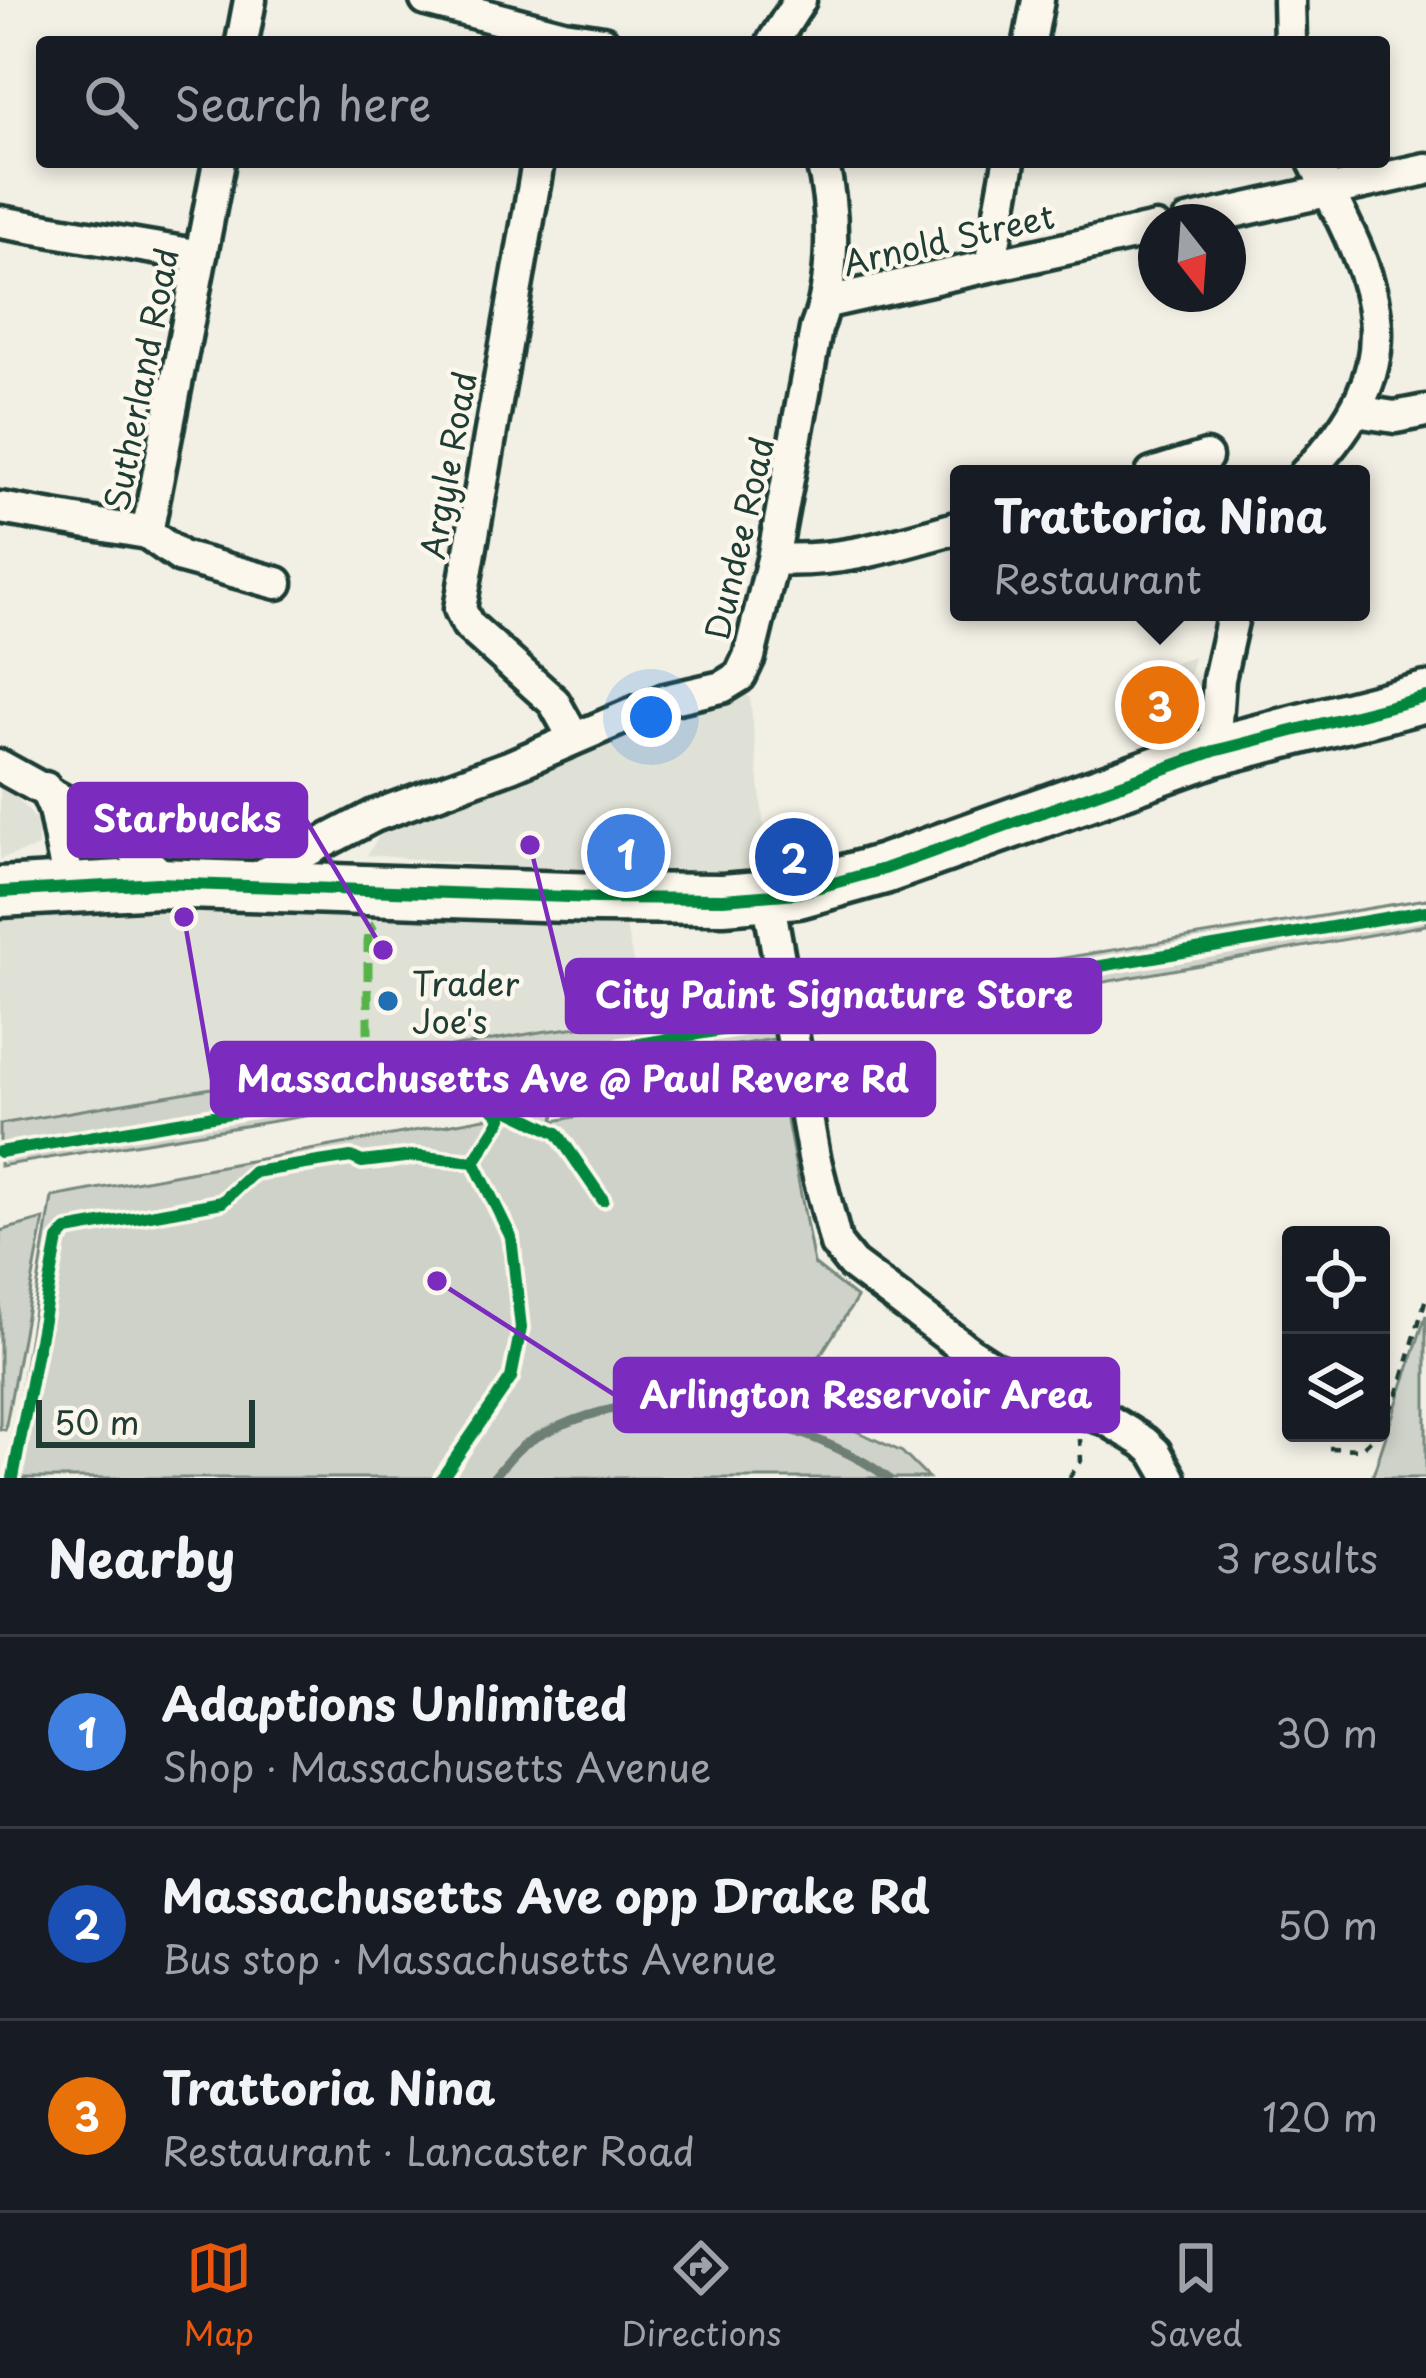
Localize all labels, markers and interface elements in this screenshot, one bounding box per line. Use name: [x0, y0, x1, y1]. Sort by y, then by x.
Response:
search box: [36, 36, 1390, 168]
text: Search here: [174, 68, 431, 136]
icon: search: [78, 69, 144, 135]
street label: Arnold Street: [837, 189, 1059, 287]
north arrow: [1138, 204, 1246, 312]
street label: Sutherland Road: [90, 243, 190, 515]
street label: Argyle Road: [406, 367, 488, 563]
street label: Dundee Road: [690, 432, 786, 644]
popup: [950, 465, 1370, 621]
text: Trattoria Nina: [993, 480, 1327, 548]
text: Restaurant: [993, 548, 1202, 607]
pin: 3: [1121, 660, 1199, 750]
your location: [621, 687, 681, 747]
callout: Starbucks: [69, 784, 306, 856]
text: Starbucks: [93, 790, 281, 844]
pin: 1: [587, 808, 665, 898]
pin: 2: [755, 812, 833, 902]
place label: Trader Joe's: [412, 957, 519, 1045]
callout: City Paint Signature Store: [567, 960, 1100, 1032]
text: City Paint Signature Store: [595, 966, 1073, 1020]
marker: Trader Joe's: [375, 988, 401, 1014]
callout: Massachusetts Ave @ Paul Revere Rd: [212, 1043, 934, 1115]
text: Massachusetts Ave @ Paul Revere Rd: [237, 1050, 909, 1104]
map controls: [1282, 1226, 1390, 1442]
button: locate: [1282, 1226, 1390, 1334]
button: layers: [1282, 1334, 1390, 1442]
callout: Arlington Reservoir Area: [615, 1359, 1118, 1431]
text: Arlington Reservoir Area: [640, 1366, 1092, 1420]
scale bar: [36, 1394, 255, 1447]
text: 50 m: [54, 1396, 140, 1446]
text: Nearby: [48, 1518, 235, 1595]
text: 3 results: [1215, 1527, 1378, 1586]
text: Adaptions Unlimited: [162, 1668, 627, 1736]
text: 1: [78, 1702, 96, 1761]
text: 30 m: [1275, 1702, 1378, 1761]
text: Shop · Massachusetts Avenue: [162, 1736, 711, 1795]
text: Massachusetts Ave opp Drake Rd: [162, 1860, 930, 1928]
text: 2: [73, 1894, 101, 1953]
text: 50 m: [1277, 1894, 1378, 1953]
text: Bus stop · Massachusetts Avenue: [162, 1928, 777, 1987]
text: Trattoria Nina: [162, 2052, 496, 2120]
text: 3: [74, 2086, 100, 2145]
text: 120 m: [1262, 2086, 1378, 2145]
text: Restaurant · Lancaster Road: [162, 2120, 695, 2179]
tab: Map: [184, 2235, 254, 2357]
tab: Directions: [621, 2235, 782, 2357]
tab: Saved: [1149, 2235, 1242, 2357]

